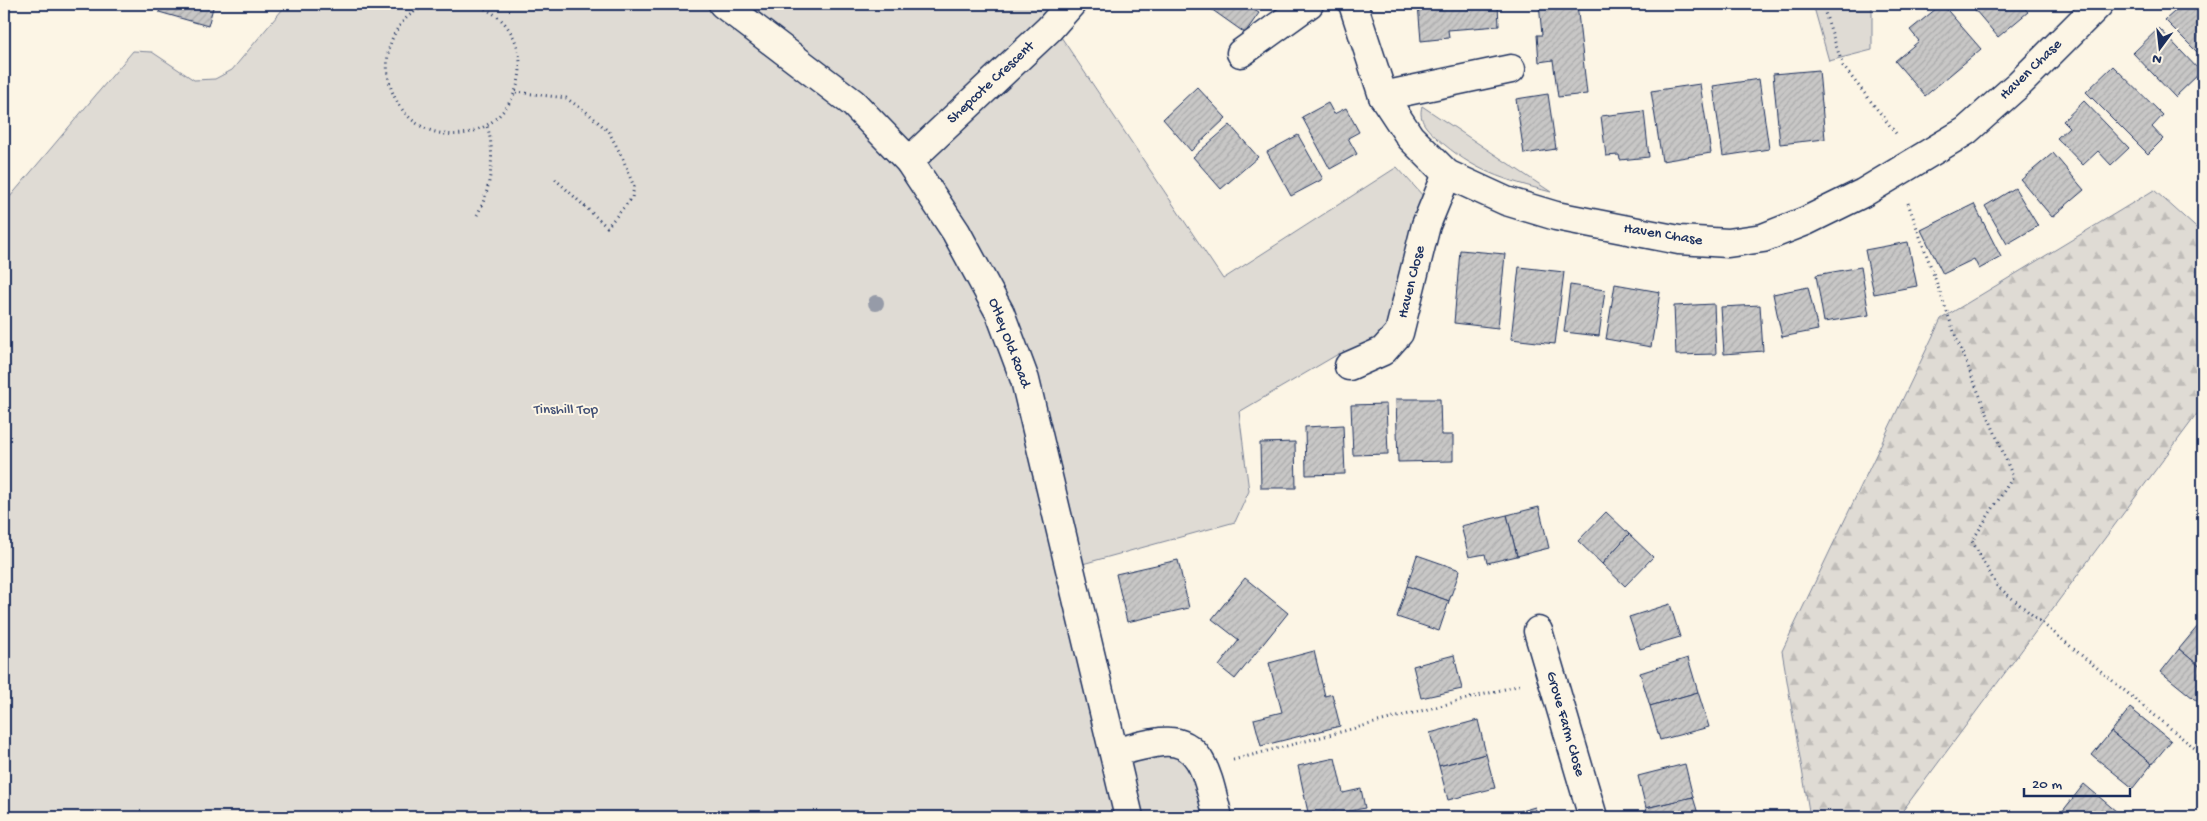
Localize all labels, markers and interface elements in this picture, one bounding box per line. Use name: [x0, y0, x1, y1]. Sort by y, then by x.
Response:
north arrow: [2134, 22, 2184, 72]
street label: Haven Chase: [1996, 36, 2066, 104]
street label: Shepcote Crescent: [943, 37, 1040, 128]
text: N: [2151, 49, 2164, 68]
street label: Haven Chase: [1622, 220, 1704, 250]
street label: Haven Close: [1394, 243, 1430, 320]
street label: Otley Old Road: [984, 296, 1035, 391]
park label: Tinshill Top: [533, 401, 599, 419]
street label: Grove Farm Close: [1541, 669, 1589, 779]
scale bar: [2024, 766, 2131, 798]
text: 20 m: [2032, 776, 2062, 794]

